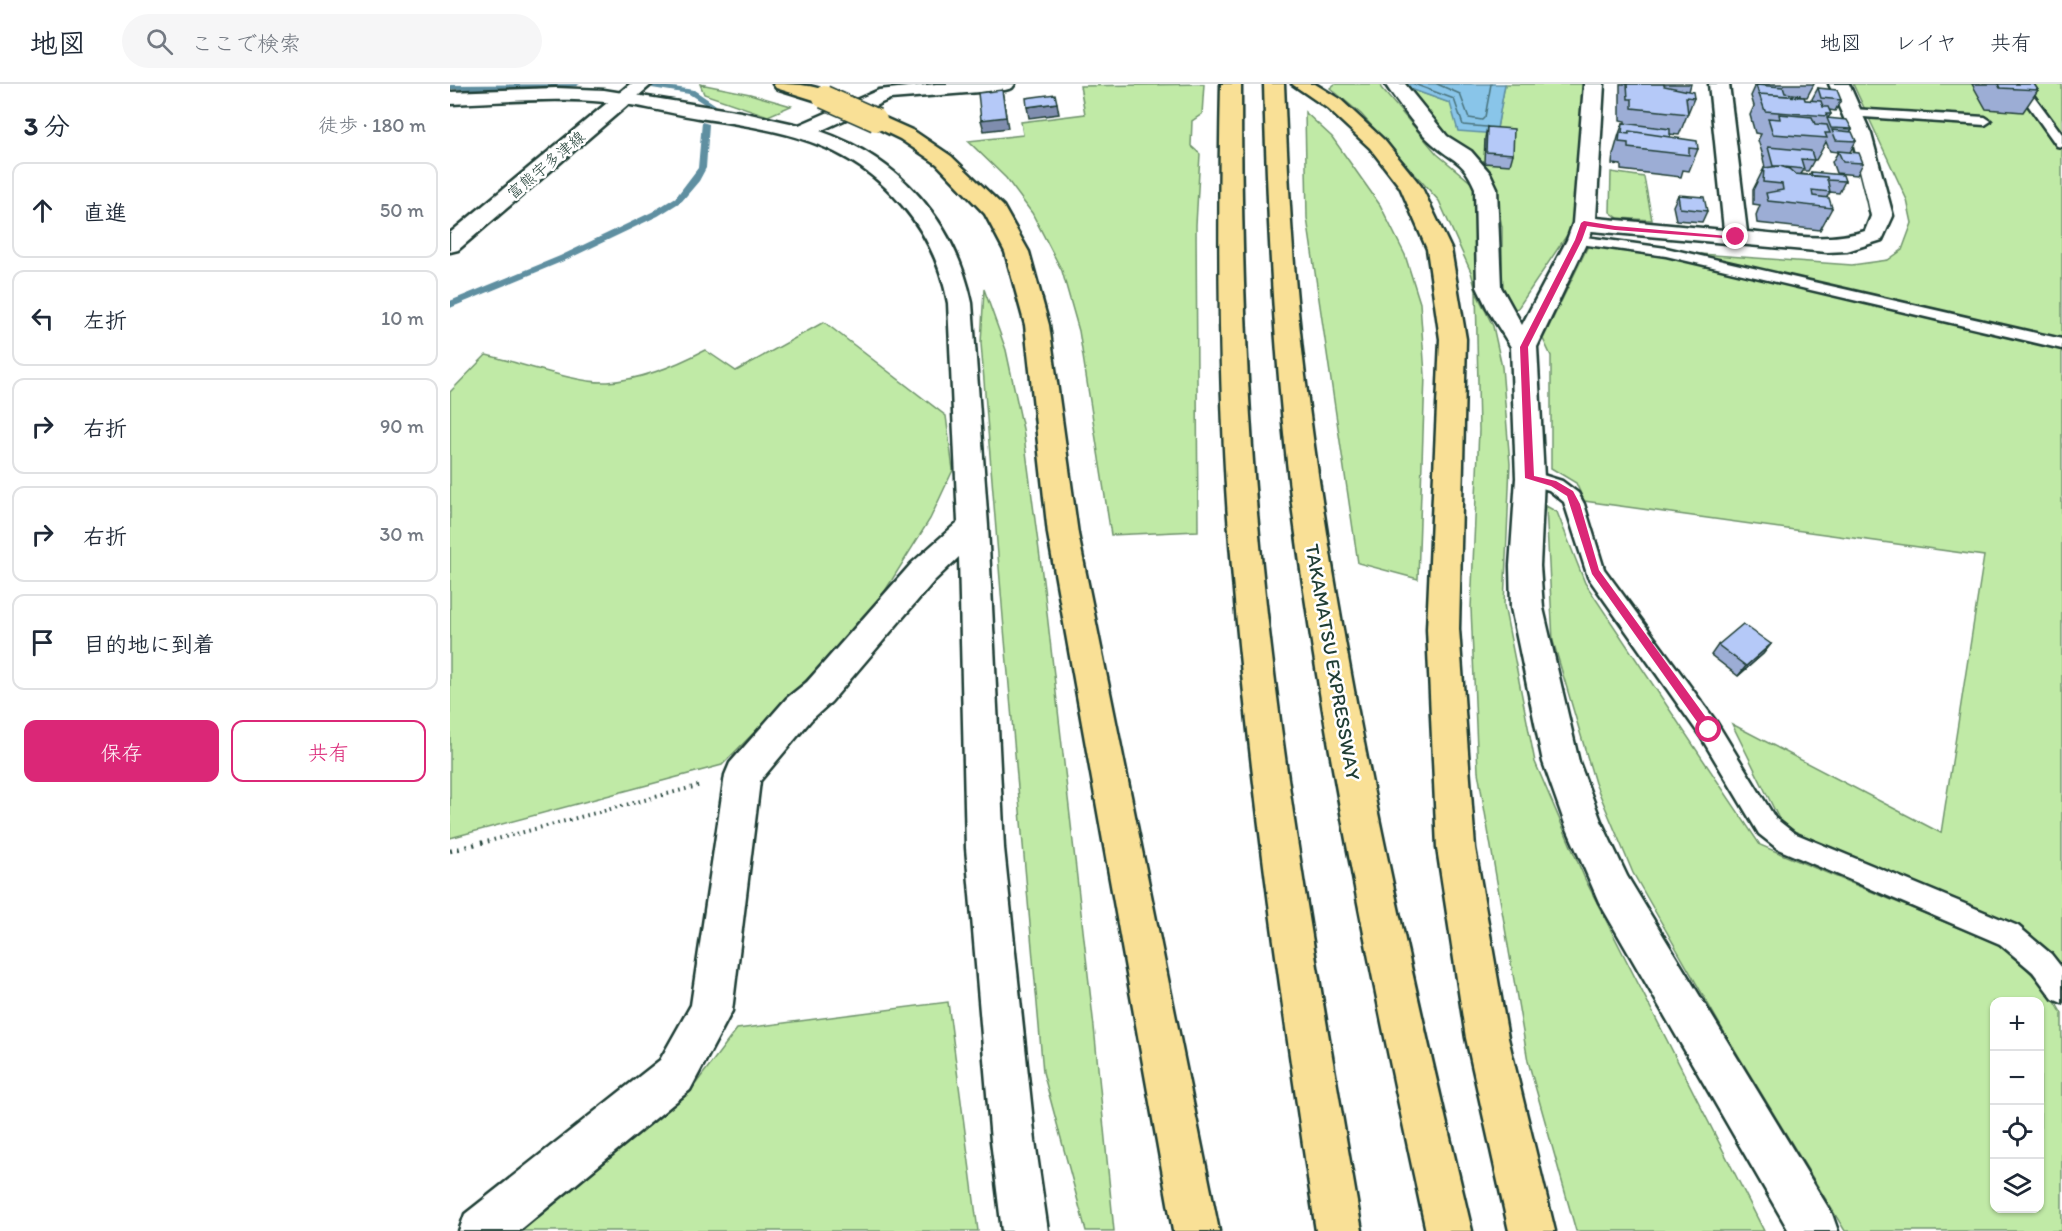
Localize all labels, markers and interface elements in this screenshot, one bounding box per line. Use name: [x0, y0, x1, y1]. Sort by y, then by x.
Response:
search box: [122, 14, 542, 68]
icon: search: [143, 25, 176, 58]
text: 地図: [30, 26, 86, 60]
text: ここで検索: [191, 30, 301, 57]
text: 地図: [1820, 30, 1862, 55]
text: レイヤ: [1895, 30, 1957, 55]
text: 共有: [1990, 30, 2032, 55]
text: 3 分: [24, 110, 70, 142]
text: 徒歩 · 180 m: [318, 113, 426, 137]
street label: 富熊宇多津線: [503, 127, 589, 203]
icon: ahead: [26, 194, 59, 227]
text: 50 m: [380, 198, 424, 222]
text: 直進: [83, 199, 127, 226]
route end: [1722, 223, 1748, 249]
icon: left: [26, 302, 59, 335]
text: 10 m: [381, 306, 424, 330]
text: 左折: [83, 307, 127, 334]
icon: right: [26, 410, 59, 443]
text: 90 m: [380, 414, 424, 438]
text: 右折: [83, 415, 127, 442]
icon: right: [26, 518, 59, 551]
text: 30 m: [379, 522, 424, 546]
text: 右折: [83, 523, 127, 550]
street label: TAKAMATSU EXPRESSWAY: [1300, 542, 1366, 783]
icon: arrive: [26, 626, 59, 659]
text: 目的地に到着: [83, 631, 215, 658]
route start: [1695, 716, 1721, 742]
button: 保存: [24, 720, 219, 782]
button: 共有: [231, 720, 426, 782]
map controls: [1990, 997, 2044, 1213]
button: +: [1990, 997, 2044, 1051]
button: −: [1990, 1051, 2044, 1105]
button: locate: [1990, 1105, 2044, 1159]
button: layers: [1990, 1159, 2044, 1213]

